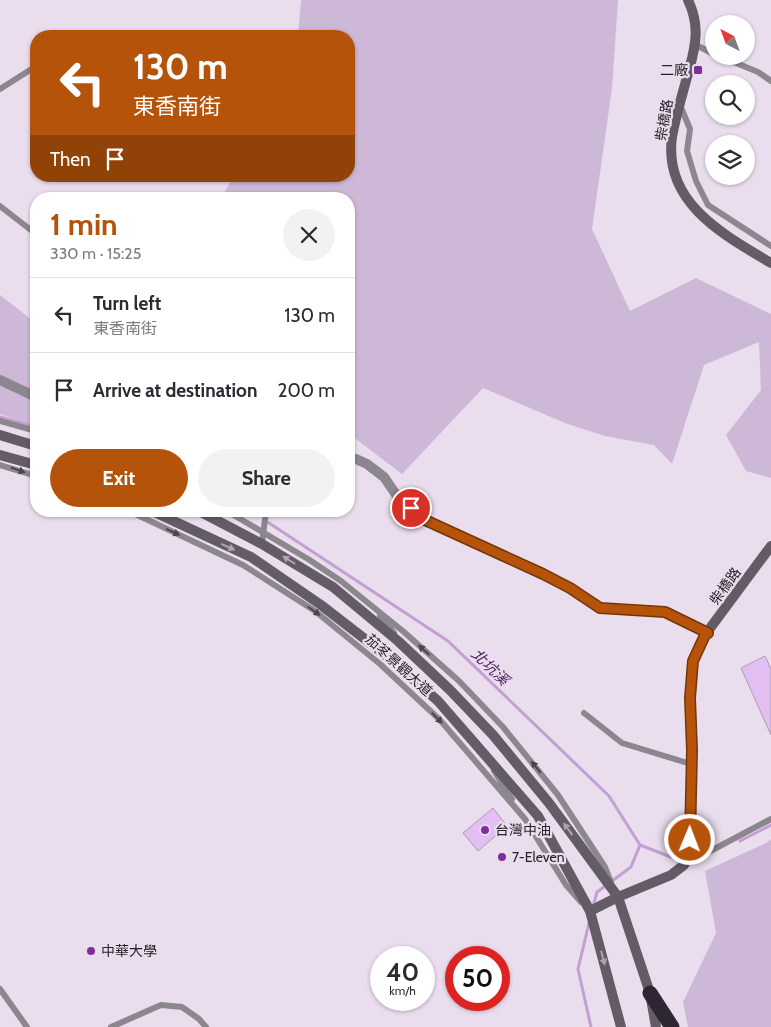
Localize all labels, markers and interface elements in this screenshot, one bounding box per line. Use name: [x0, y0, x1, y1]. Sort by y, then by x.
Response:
north arrow: [705, 15, 755, 65]
map controls: [705, 15, 755, 185]
text: 130 m: [133, 45, 228, 88]
icon: left: [50, 50, 115, 115]
place label: 二廠: [660, 61, 688, 79]
marker: 二廠: [692, 64, 704, 76]
button: search: [705, 75, 755, 125]
text: 東香南街: [133, 93, 221, 120]
street label: 柴橋路: [651, 98, 677, 142]
button: layers: [705, 135, 755, 185]
icon: arrive: [101, 145, 129, 173]
text: Then: [50, 148, 91, 171]
text: 1 min: [50, 206, 118, 243]
button: close: [283, 209, 335, 261]
text: 330 m · 15:25: [50, 244, 141, 263]
text: Turn left: [93, 292, 161, 315]
icon: left: [50, 301, 78, 329]
text: 130 m: [284, 304, 335, 327]
text: 東香南街: [93, 319, 157, 338]
icon: arrive: [50, 376, 78, 404]
text: Arrive at destination: [93, 379, 257, 402]
text: 200 m: [278, 379, 335, 402]
button: Exit: [50, 449, 188, 507]
button: Share: [198, 449, 335, 507]
one-way arrow: [11, 467, 26, 474]
pin: [390, 487, 432, 529]
icon: arrive: [397, 494, 425, 522]
one-way arrow: [166, 528, 180, 536]
one-way arrow: [221, 543, 235, 551]
one-way arrow: [282, 556, 296, 565]
street label: 柴橋路: [705, 564, 745, 608]
one-way arrow: [307, 606, 321, 616]
street label: 茄苳景觀大道: [362, 630, 436, 700]
one-way arrow: [418, 644, 431, 655]
water label: 北坑溪: [468, 645, 514, 690]
one-way arrow: [431, 711, 443, 723]
one-way arrow: [530, 761, 541, 774]
position arrow: [663, 813, 715, 865]
place label: 台灣中油: [495, 821, 551, 839]
one-way arrow: [563, 822, 573, 836]
marker: 台灣中油: [479, 824, 491, 836]
place label: 7-Eleven: [512, 848, 565, 866]
marker: 7-Eleven: [496, 851, 508, 863]
place label: 中華大學: [101, 942, 157, 960]
marker: 中華大學: [85, 945, 97, 957]
speed limit sign: 50: [445, 946, 510, 1011]
one-way arrow: [599, 951, 607, 966]
text: 40: [386, 957, 419, 987]
text: km/h: [389, 983, 416, 998]

